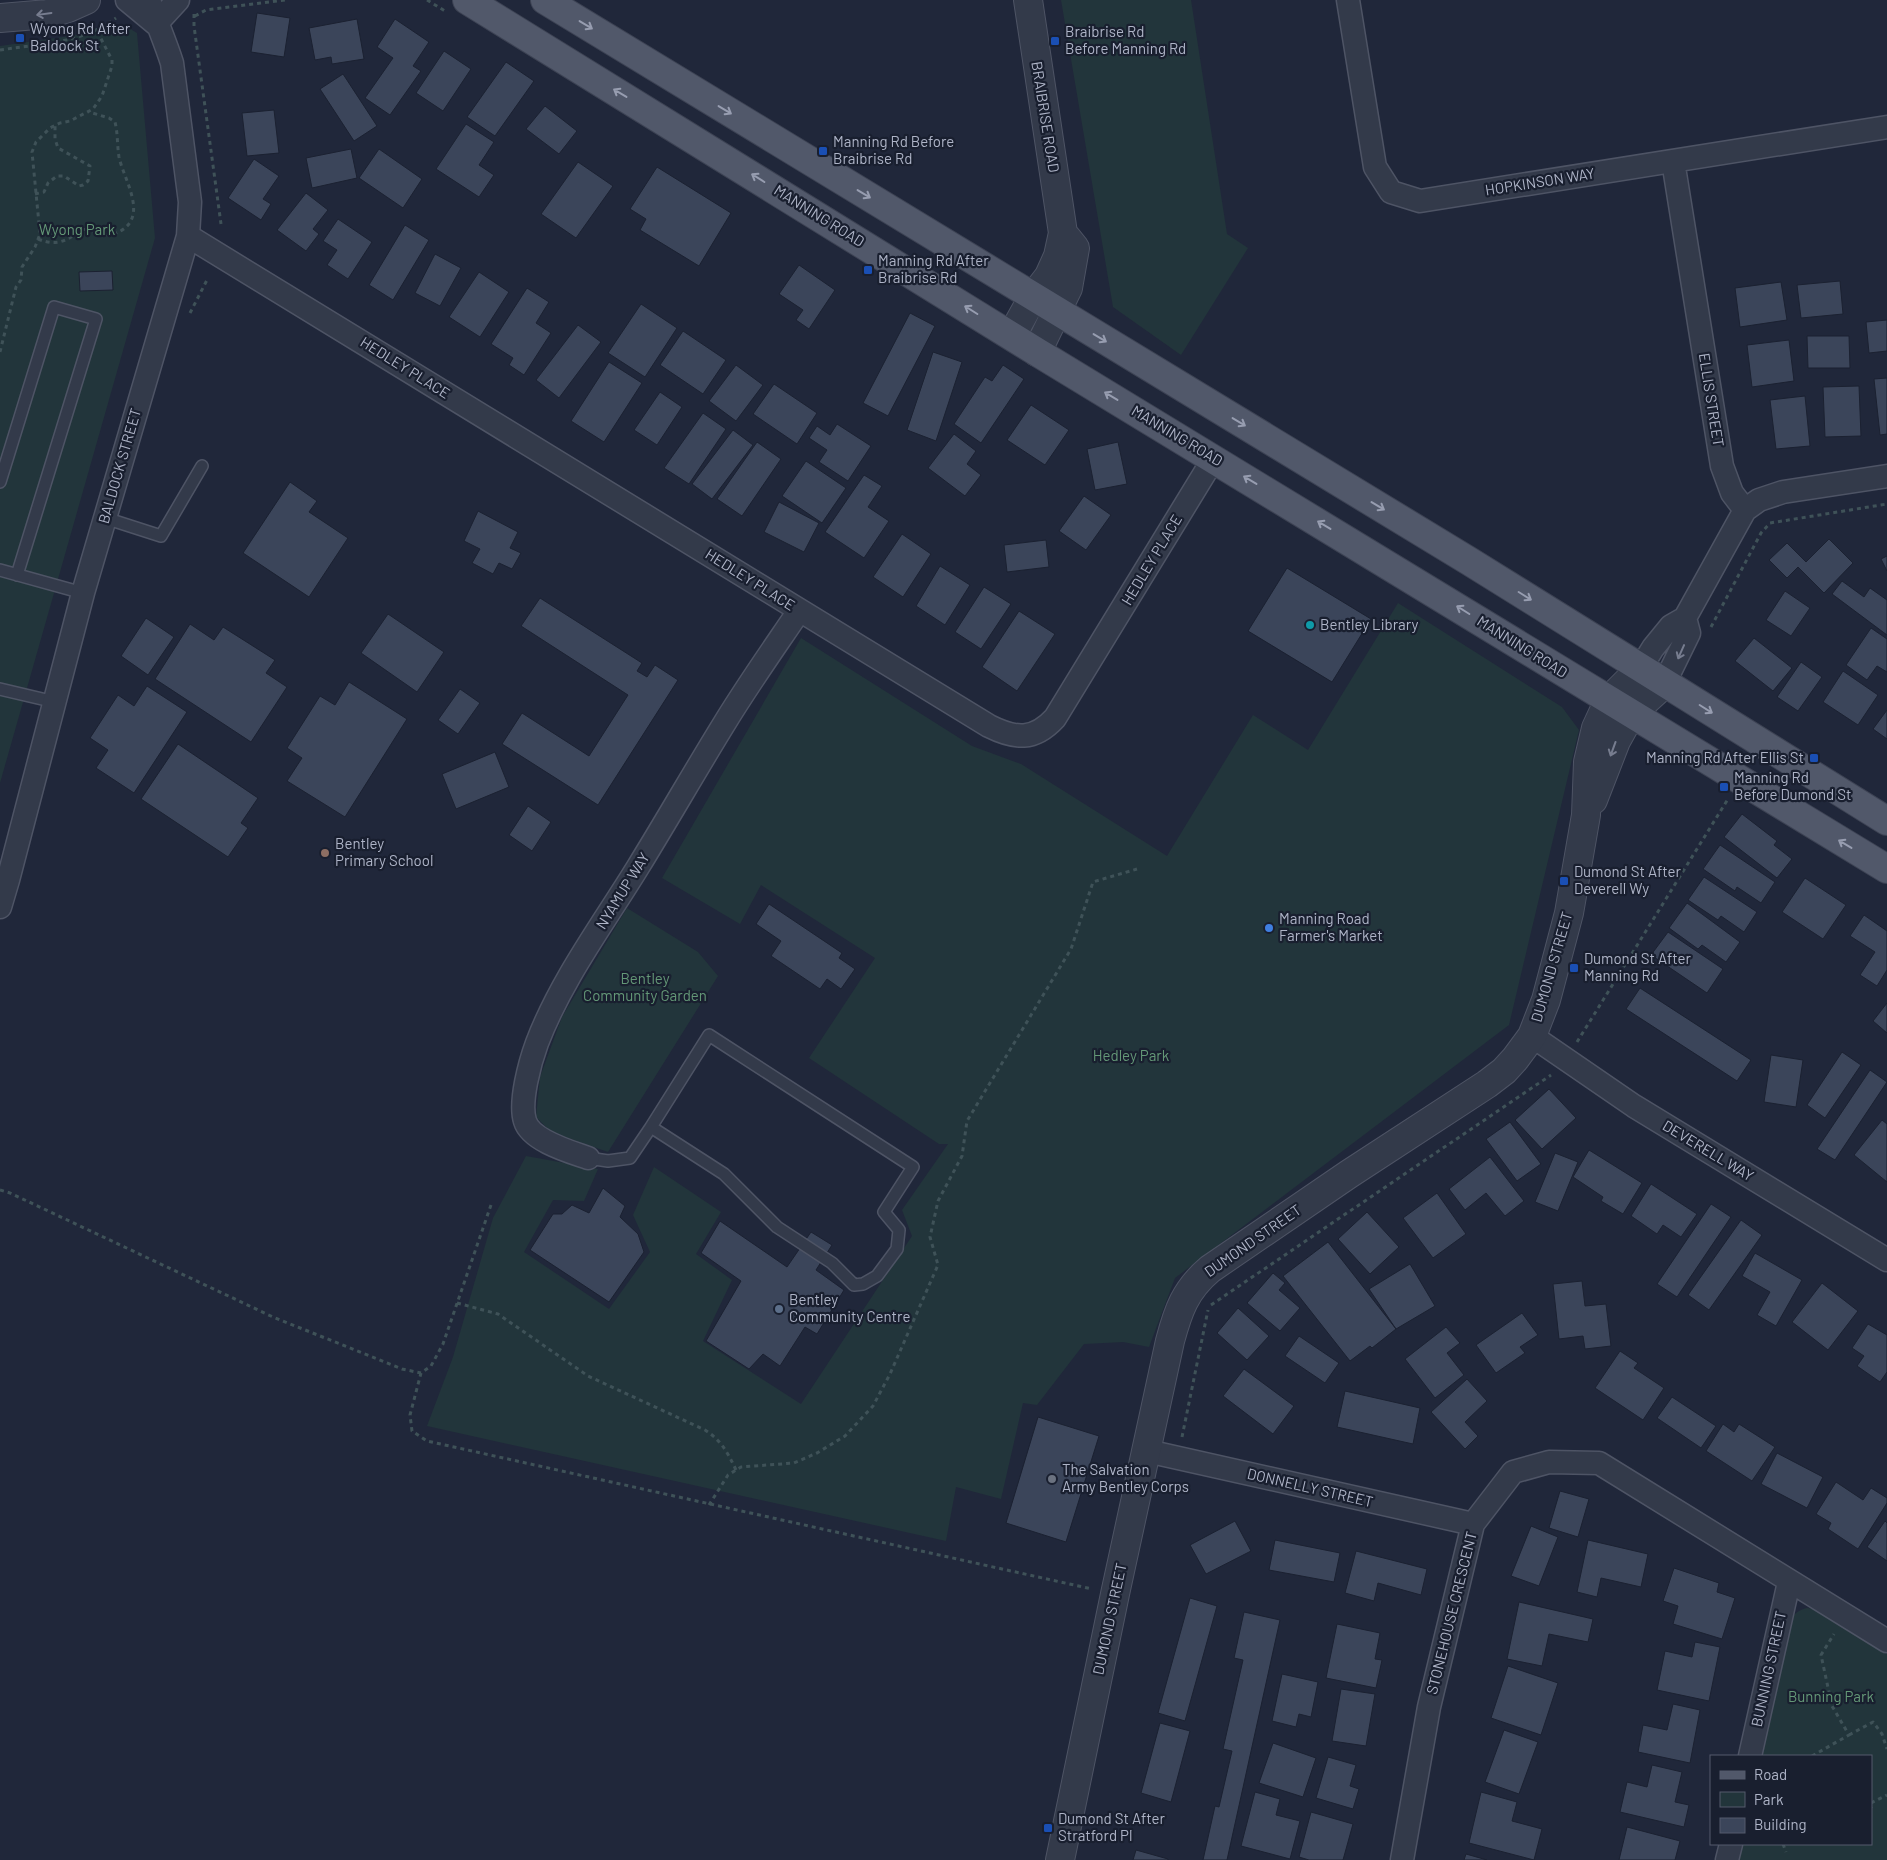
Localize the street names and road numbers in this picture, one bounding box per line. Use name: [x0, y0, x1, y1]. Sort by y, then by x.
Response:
street label: BRAIBRISE ROAD: [1028, 60, 1064, 174]
street label: HOPKINSON WAY: [1484, 163, 1596, 199]
street label: MANNING ROAD: [771, 180, 868, 250]
street label: HEDLEY PLACE: [357, 332, 454, 402]
street label: ELLIS STREET: [1696, 352, 1728, 448]
street label: MANNING ROAD: [1129, 401, 1226, 469]
street label: BALDOCK STREET: [94, 406, 144, 526]
street label: HEDLEY PLACE: [1117, 511, 1185, 608]
street label: HEDLEY PLACE: [702, 544, 799, 614]
street label: MANNING ROAD: [1474, 611, 1571, 681]
street label: NYAMUP WAY: [591, 849, 653, 932]
street label: DUMOND STREET: [1527, 909, 1575, 1024]
street label: DEVERELL WAY: [1660, 1116, 1757, 1184]
street label: DUMOND STREET: [1201, 1200, 1304, 1280]
street label: DONNELLY STREET: [1246, 1464, 1375, 1510]
street label: STONEHOUSE CRESCENT: [1422, 1529, 1480, 1696]
street label: DUMOND STREET: [1088, 1561, 1130, 1676]
street label: BUNNING STREET: [1747, 1609, 1789, 1729]

